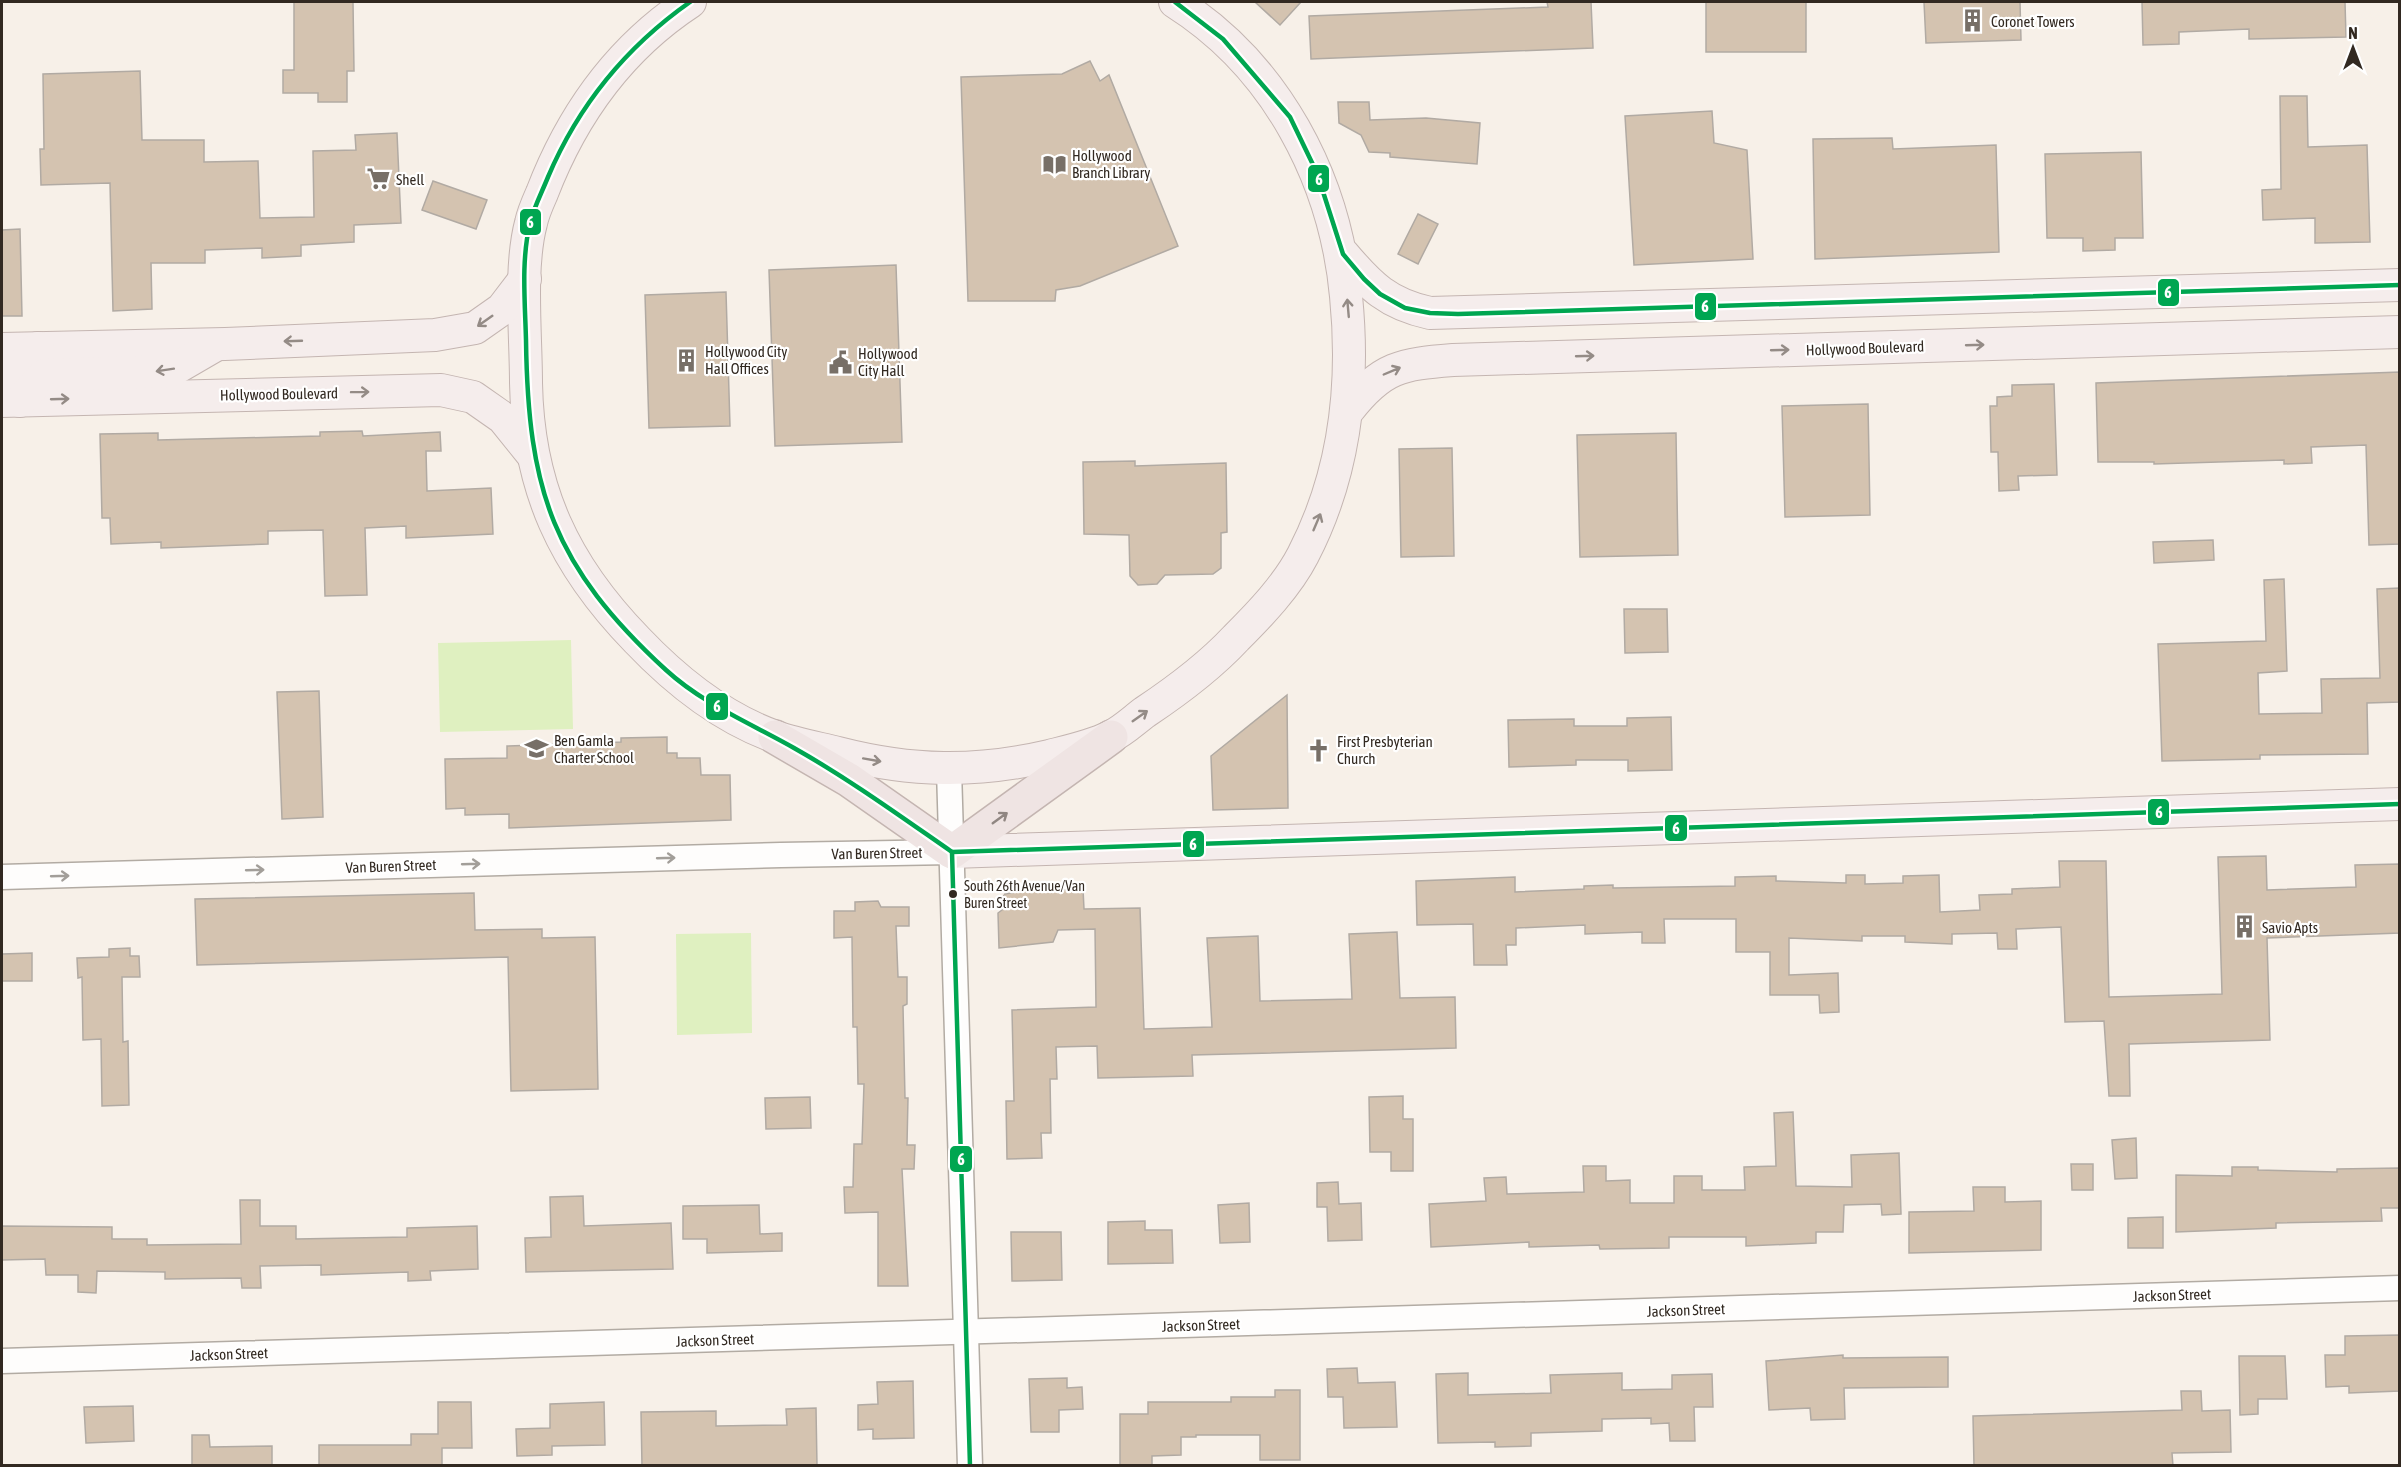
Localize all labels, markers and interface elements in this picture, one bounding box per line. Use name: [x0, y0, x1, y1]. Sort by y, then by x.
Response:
building icon: Coronet Towers: [1960, 8, 1986, 34]
place label: Coronet Towers: [1991, 13, 2075, 30]
north arrow: [2323, 18, 2383, 78]
text: N: [2348, 24, 2358, 42]
place label: Hollywood Branch Library: [1072, 147, 1150, 181]
library icon: Hollywood Branch Library: [1041, 151, 1067, 177]
line badge: 6: [1307, 164, 1330, 193]
supermarket icon: Shell: [365, 166, 391, 192]
text: 6: [1315, 170, 1323, 188]
place label: Shell: [396, 171, 424, 188]
line badge: 6: [519, 208, 542, 236]
text: 6: [526, 213, 534, 231]
line badge: 6: [2157, 278, 2180, 307]
text: 6: [2164, 283, 2172, 301]
line badge: 6: [1694, 292, 1717, 321]
text: 6: [1701, 297, 1709, 315]
one-way arrow: [1342, 299, 1353, 319]
one-way arrow: [477, 315, 493, 327]
one-way arrow: [283, 336, 303, 347]
street label: Hollywood Boulevard: [1806, 337, 1924, 359]
one-way arrow: [1964, 339, 1984, 350]
place label: Hollywood City Hall Offices: [705, 343, 788, 377]
one-way arrow: [1769, 344, 1789, 356]
place label: Hollywood City Hall: [858, 345, 918, 379]
building icon: Hollywood City Hall Offices: [674, 347, 700, 373]
public building icon: Hollywood City Hall: [827, 349, 853, 375]
one-way arrow: [1574, 351, 1594, 362]
one-way arrow: [156, 364, 176, 375]
one-way arrow: [1382, 365, 1400, 376]
street label: Hollywood Boulevard: [220, 384, 338, 404]
one-way arrow: [349, 386, 369, 398]
one-way arrow: [49, 394, 69, 405]
one-way arrow: [1312, 513, 1324, 531]
line badge: 6: [705, 692, 729, 721]
text: 6: [713, 697, 721, 715]
one-way arrow: [1131, 710, 1147, 723]
place label: Ben Gamla Charter School: [554, 732, 634, 766]
place label: First Presbyterian Church: [1337, 733, 1433, 767]
school or university icon: Ben Gamla Charter School: [523, 736, 549, 762]
church icon: First Presbyterian Church: [1306, 737, 1332, 763]
one-way arrow: [862, 755, 882, 766]
line badge: 6: [2147, 798, 2170, 826]
text: 6: [2155, 803, 2163, 821]
one-way arrow: [991, 812, 1007, 824]
line badge: 6: [1664, 814, 1688, 842]
text: 6: [1672, 819, 1680, 837]
line badge: 6: [1182, 830, 1205, 858]
text: 6: [1189, 835, 1197, 853]
street label: Van Buren Street: [831, 844, 923, 862]
one-way arrow: [655, 853, 675, 864]
street label: Van Buren Street: [345, 856, 437, 876]
one-way arrow: [460, 858, 480, 869]
one-way arrow: [244, 864, 264, 876]
one-way arrow: [49, 870, 69, 881]
place label: South 26th Avenue/Van Buren Street: [964, 878, 1085, 911]
marker: South 26th Avenue/Van Buren Street: [947, 888, 959, 900]
building icon: Savio Apts: [2231, 914, 2257, 940]
place label: Savio Apts: [2262, 919, 2318, 936]
line badge: 6: [949, 1145, 973, 1173]
text: 6: [957, 1150, 965, 1168]
street label: Jackson Street: [2132, 1285, 2212, 1305]
street label: Jackson Street: [1646, 1300, 1726, 1320]
street label: Jackson Street: [1161, 1315, 1241, 1335]
street label: Jackson Street: [675, 1330, 755, 1350]
street label: Jackson Street: [189, 1344, 269, 1364]

